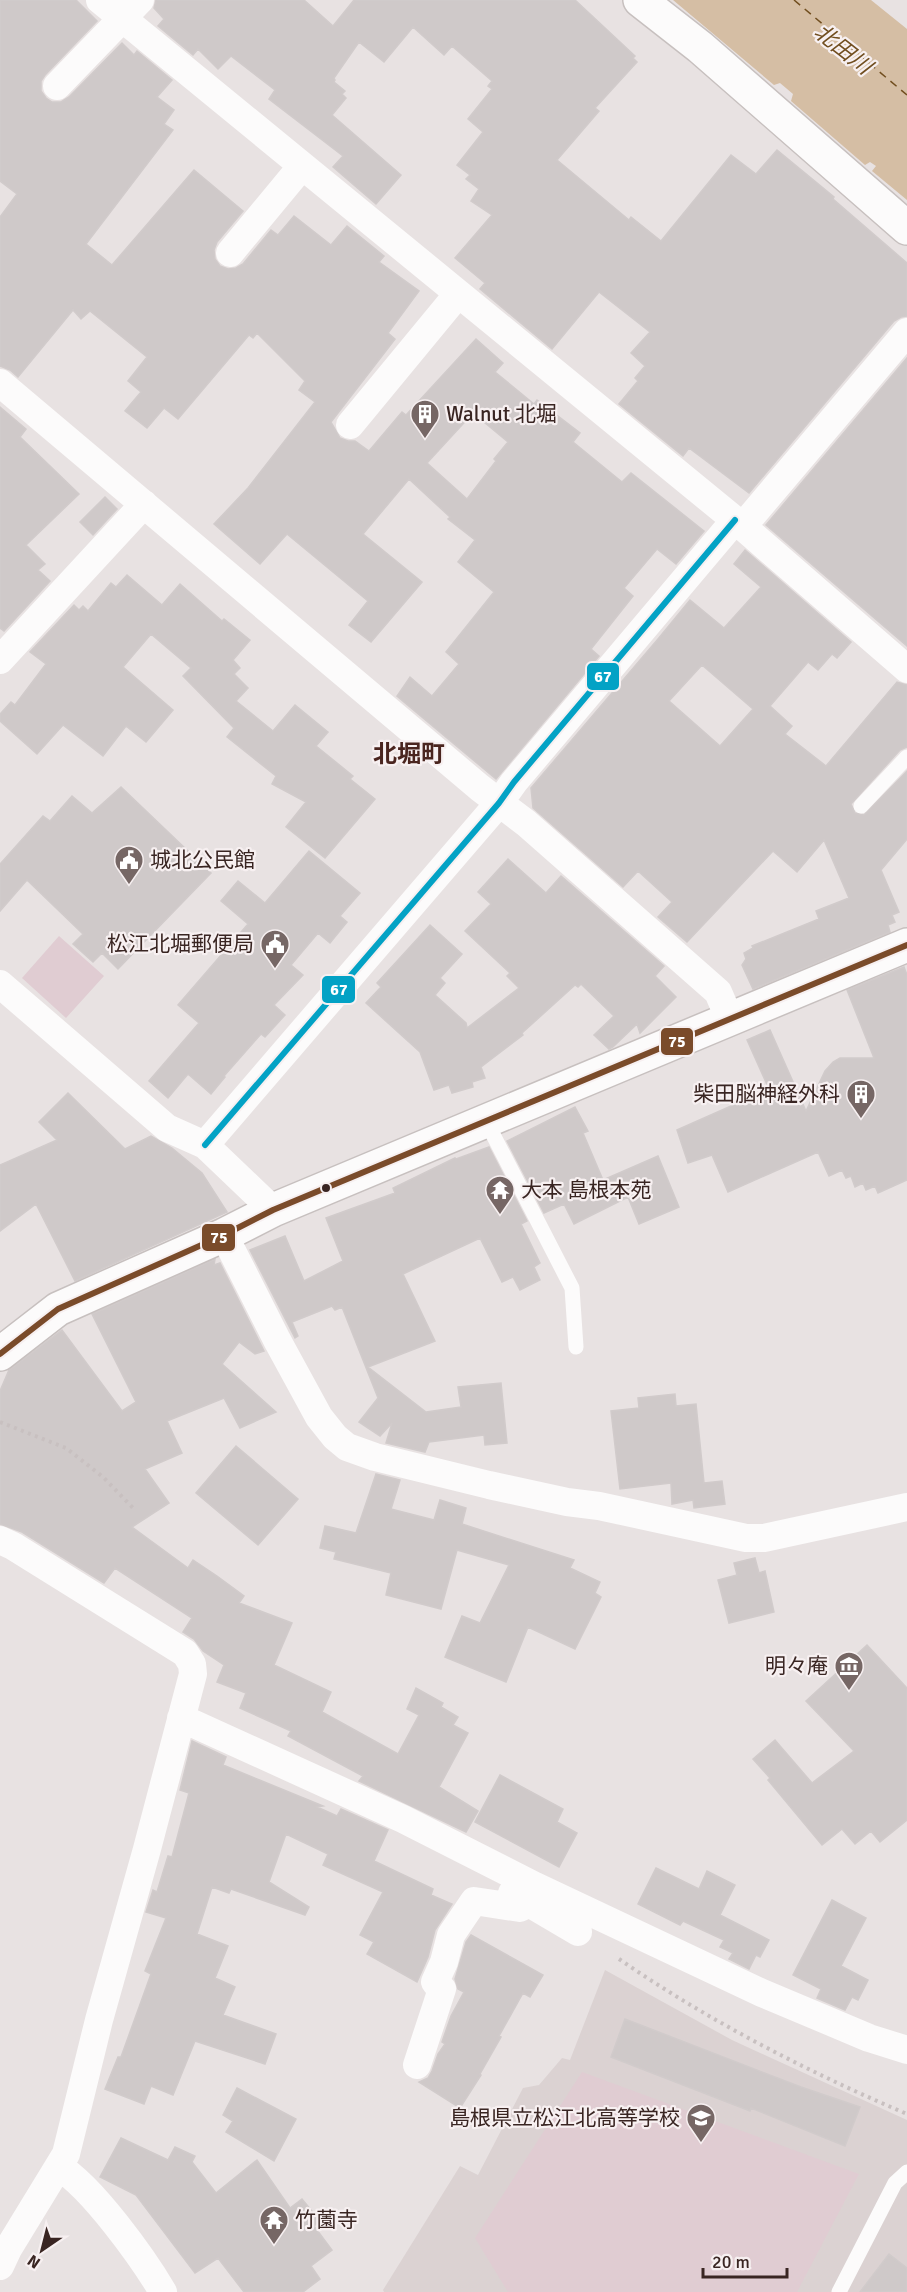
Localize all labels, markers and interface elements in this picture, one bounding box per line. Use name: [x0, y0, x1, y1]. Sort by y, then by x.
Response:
water label: 北田川: [809, 18, 879, 81]
building icon: Walnut 北堀: [409, 398, 441, 440]
place label: Walnut 北堀: [446, 401, 557, 427]
line badge: 67: [586, 662, 620, 691]
text: 67: [594, 667, 612, 687]
district label: 北堀町: [373, 739, 445, 769]
public building icon: 城北公民館: [113, 844, 145, 886]
place label: 城北公民館: [150, 847, 255, 873]
public building icon: 松江北堀郵便局: [259, 928, 291, 970]
place label: 松江北堀郵便局: [107, 931, 254, 957]
line badge: 67: [321, 975, 356, 1004]
text: 67: [330, 980, 348, 1000]
line badge: 75: [660, 1027, 694, 1056]
text: 75: [668, 1032, 686, 1052]
building icon: 柴田脳神経外科: [845, 1078, 877, 1120]
place label: 柴田脳神経外科: [693, 1081, 840, 1107]
temple icon: 大本 島根本苑: [484, 1174, 516, 1216]
place label: 大本 島根本苑: [521, 1177, 652, 1203]
unlabelled marker: [320, 1182, 332, 1194]
line badge: 75: [201, 1223, 236, 1252]
text: 75: [210, 1228, 228, 1248]
museum icon: 明々庵: [833, 1650, 865, 1692]
place label: 明々庵: [765, 1653, 828, 1679]
school or university icon: 島根県立松江北高等学校: [685, 2102, 717, 2144]
place label: 島根県立松江北高等学校: [449, 2105, 680, 2131]
temple icon: 竹薗寺: [258, 2204, 290, 2246]
place label: 竹薗寺: [295, 2207, 358, 2233]
north arrow: [12, 2220, 72, 2280]
scale bar: [703, 2241, 787, 2279]
text: N: [24, 2250, 44, 2273]
text: 20 m: [712, 2251, 750, 2273]

